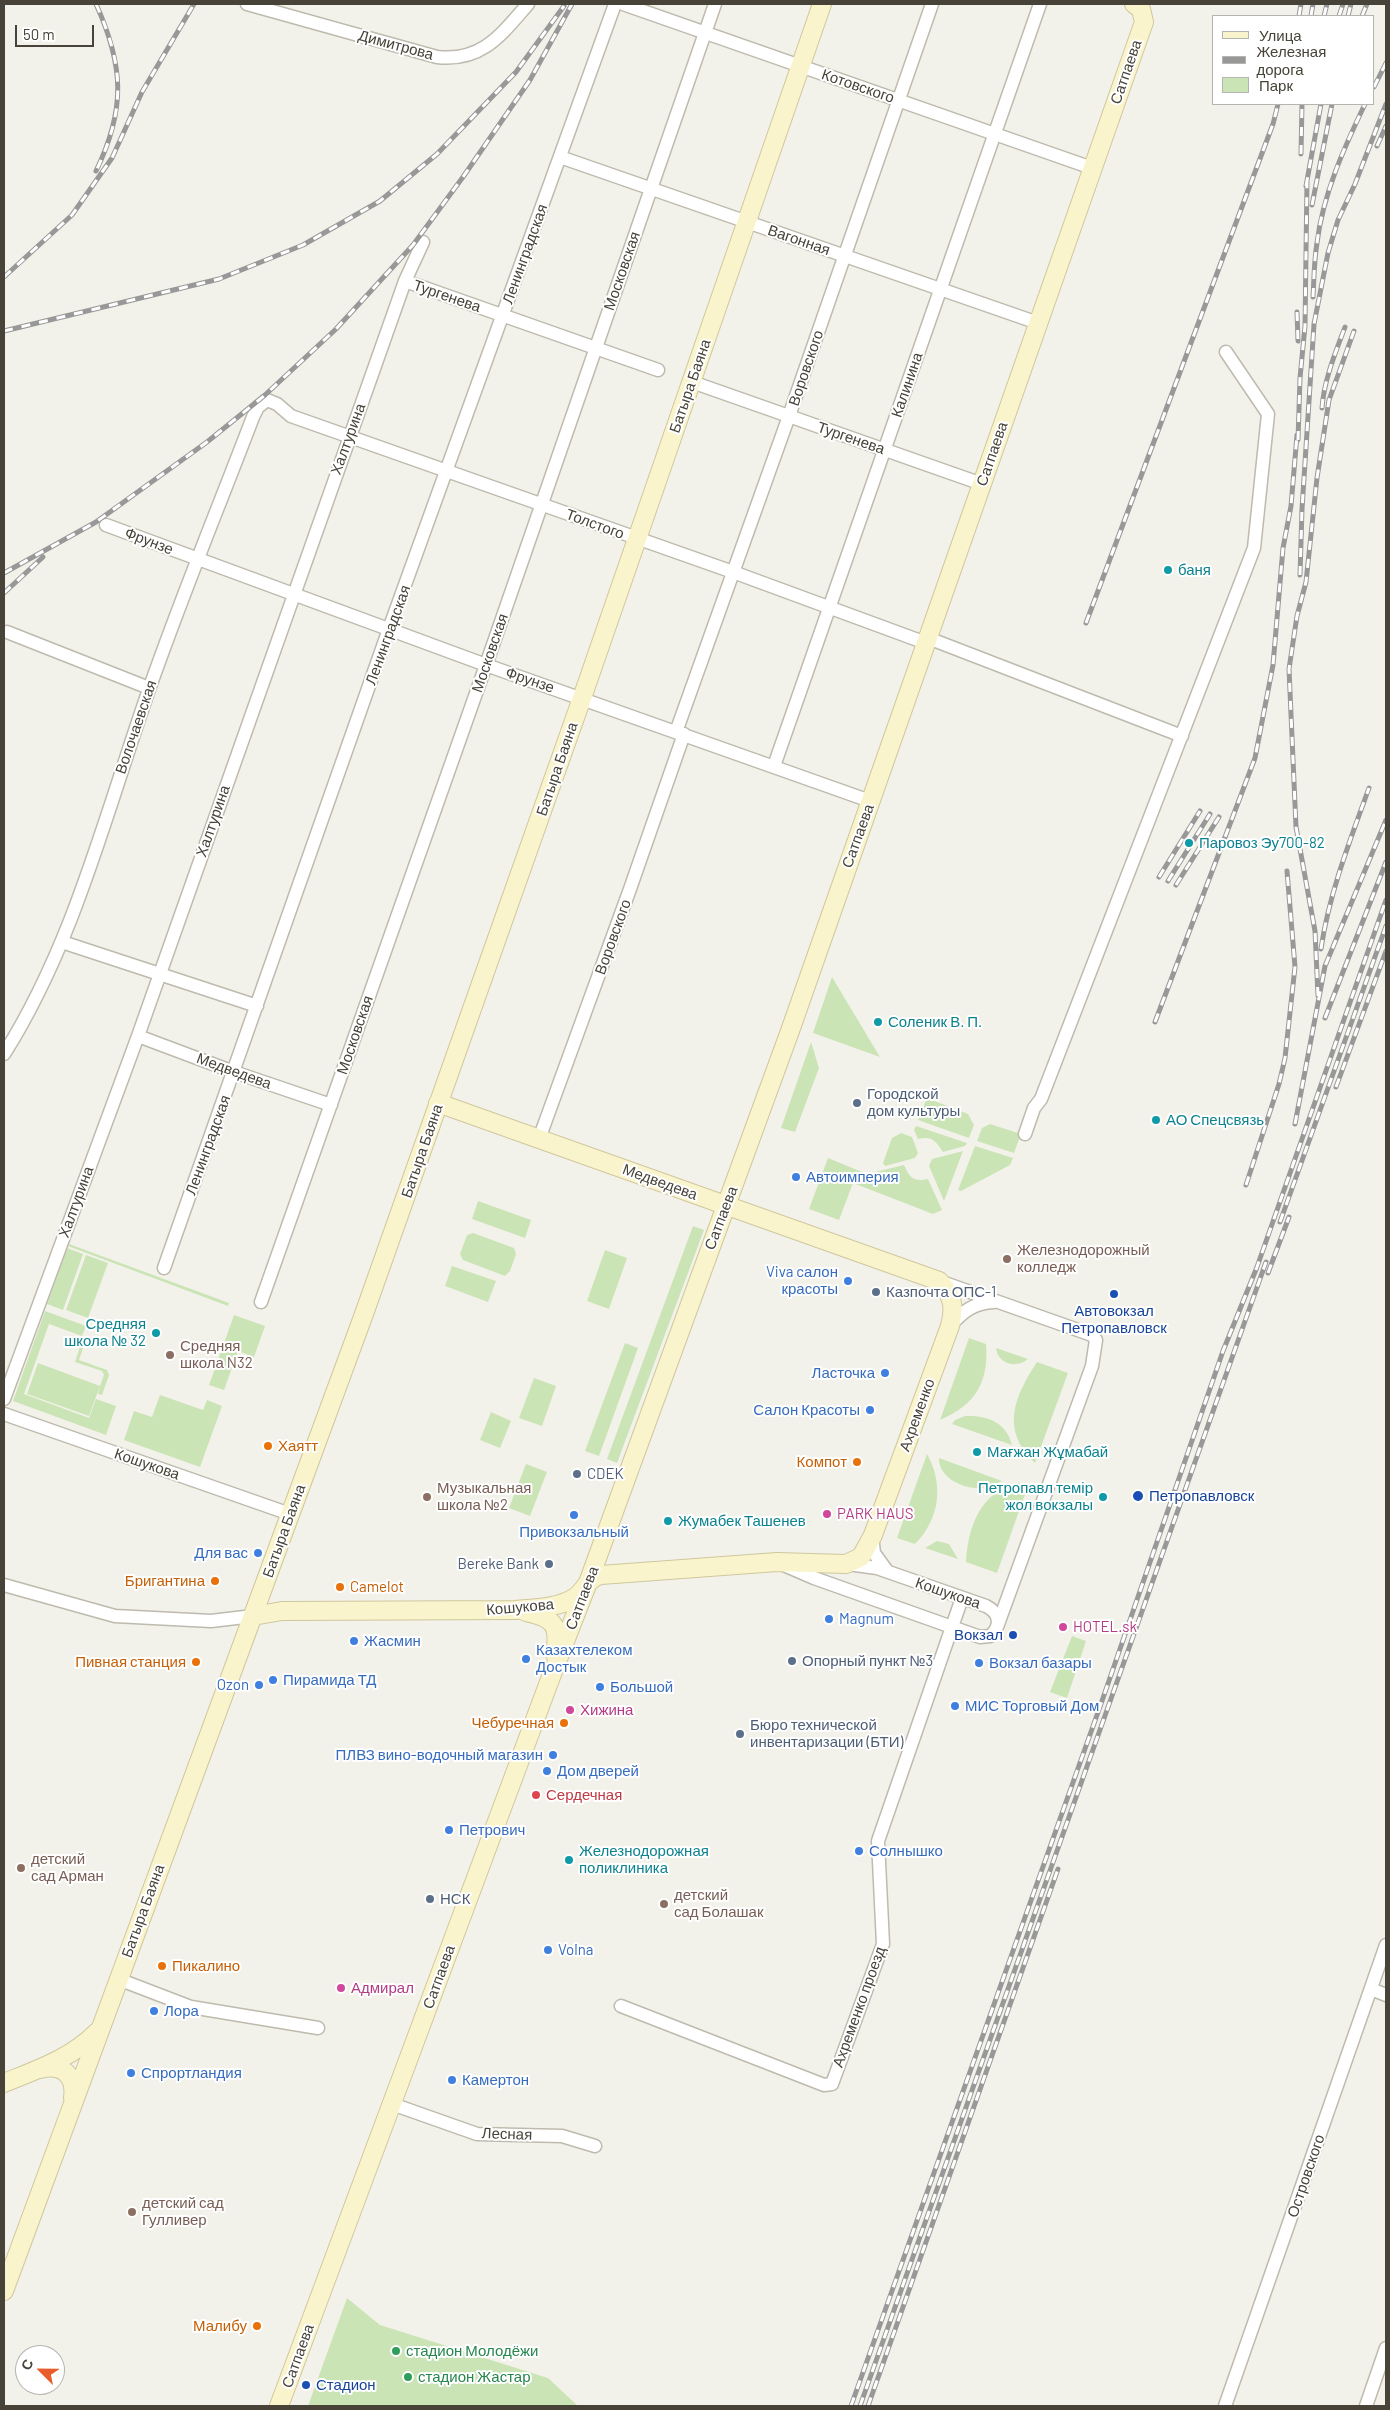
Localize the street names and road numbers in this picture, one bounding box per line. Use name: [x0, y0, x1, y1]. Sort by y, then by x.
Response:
street label: Димитрова: [357, 26, 435, 64]
street label: Сатпаева: [1107, 37, 1145, 107]
street label: Котовского: [819, 65, 897, 107]
street label: Ленинградская: [499, 202, 551, 306]
street label: Вагонная: [765, 221, 833, 259]
street label: Московская: [600, 229, 644, 313]
street label: Тургенева: [411, 276, 483, 316]
street label: Воровского: [785, 328, 827, 408]
street label: Батыра Баяна: [666, 337, 714, 435]
street label: Калинина: [888, 350, 926, 420]
street label: Халтурина: [327, 401, 369, 477]
street label: Тургенева: [815, 418, 887, 458]
street label: Сатпаева: [973, 419, 1011, 489]
street label: Толстого: [563, 505, 627, 543]
street label: Фрунзе: [122, 524, 176, 558]
street label: Ленинградская: [362, 583, 414, 687]
street label: Московская: [468, 611, 512, 695]
street label: Фрунзе: [503, 663, 557, 697]
street label: Волочаевская: [112, 678, 160, 776]
street label: Батыра Баяна: [533, 720, 581, 818]
street label: Халтурина: [192, 783, 234, 859]
street label: Сатпаева: [838, 802, 878, 870]
street label: Воровского: [591, 897, 635, 977]
street label: Московская: [333, 993, 377, 1077]
street label: Медведева: [194, 1049, 274, 1093]
street label: Ленинградская: [182, 1093, 234, 1197]
street label: Батыра Баяна: [398, 1102, 446, 1200]
street label: Медведева: [620, 1160, 700, 1204]
street label: Халтурина: [55, 1164, 97, 1240]
street label: Сатпаева: [701, 1184, 741, 1252]
street label: Ахременко: [896, 1376, 938, 1454]
street label: Кошукова: [112, 1444, 182, 1484]
street label: Батыра Баяна: [259, 1482, 309, 1580]
street label: Сатпаева: [562, 1564, 602, 1632]
street label: Кошукова: [913, 1573, 983, 1613]
street label: Кошукова: [485, 1595, 555, 1619]
street label: Батыра Баяна: [118, 1862, 168, 1960]
street label: Сатпаева: [419, 1943, 459, 2011]
street label: Ахременко проезд: [829, 1944, 889, 2070]
street label: Лесная: [481, 2124, 533, 2144]
street label: Островского: [1283, 2132, 1329, 2220]
street label: Сатпаева: [278, 2322, 318, 2390]

